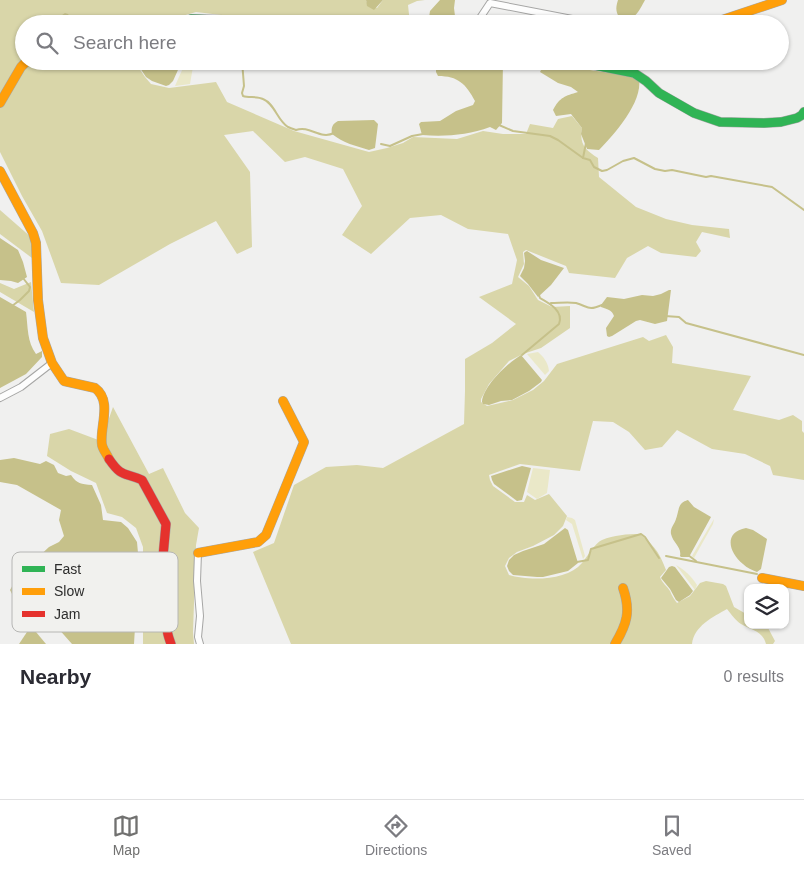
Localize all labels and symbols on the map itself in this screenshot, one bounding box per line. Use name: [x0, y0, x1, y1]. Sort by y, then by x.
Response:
legend: [12, 552, 178, 632]
text: Fast: [54, 561, 81, 577]
text: Slow: [54, 583, 85, 599]
text: Jam: [54, 606, 80, 622]

